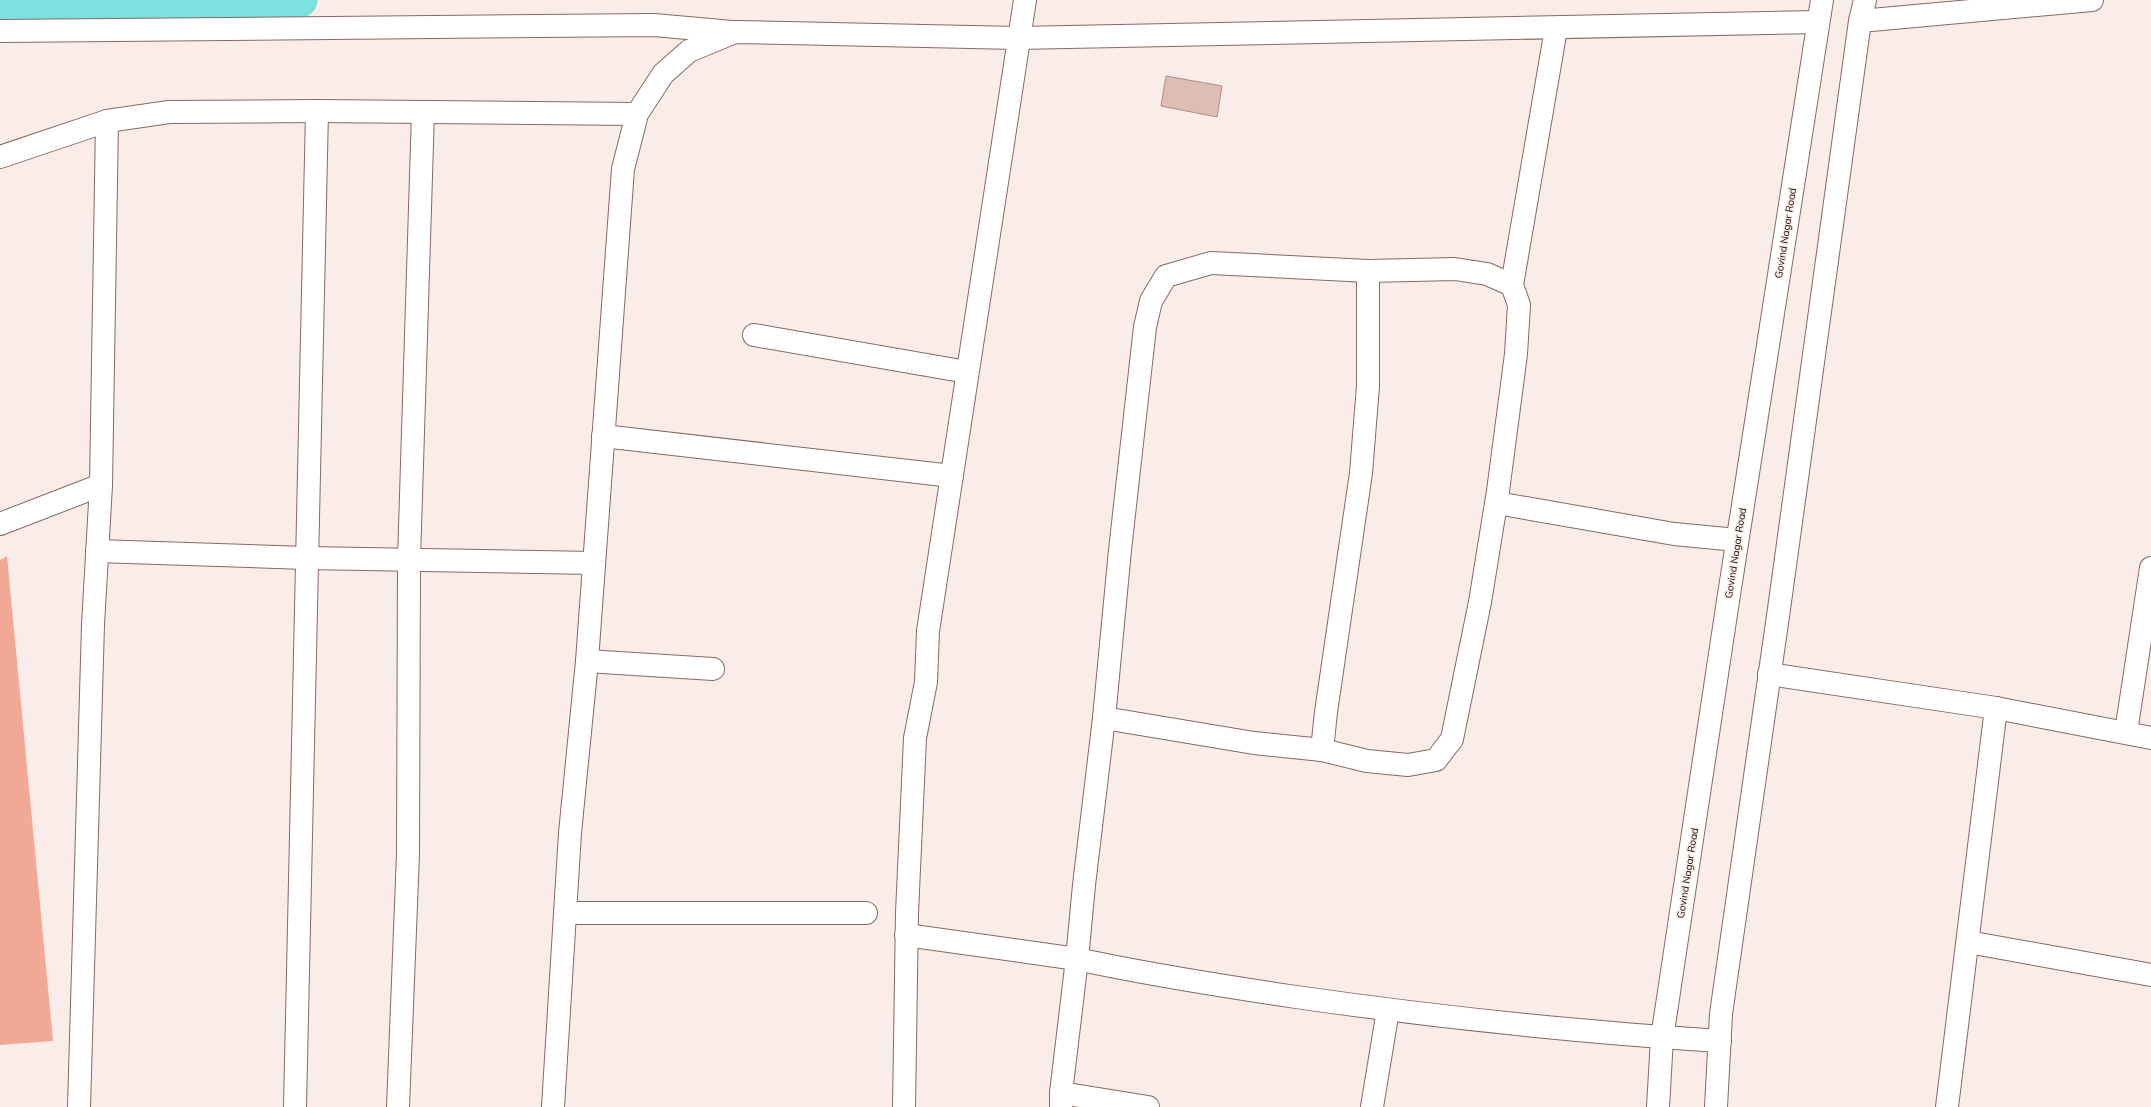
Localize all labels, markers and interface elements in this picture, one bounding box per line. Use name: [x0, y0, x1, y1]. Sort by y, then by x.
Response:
street label: Govind Nagar Road: [1772, 187, 1799, 279]
street label: Govind Nagar Road: [1722, 507, 1749, 599]
street label: Govind Nagar Road: [1674, 827, 1701, 919]

